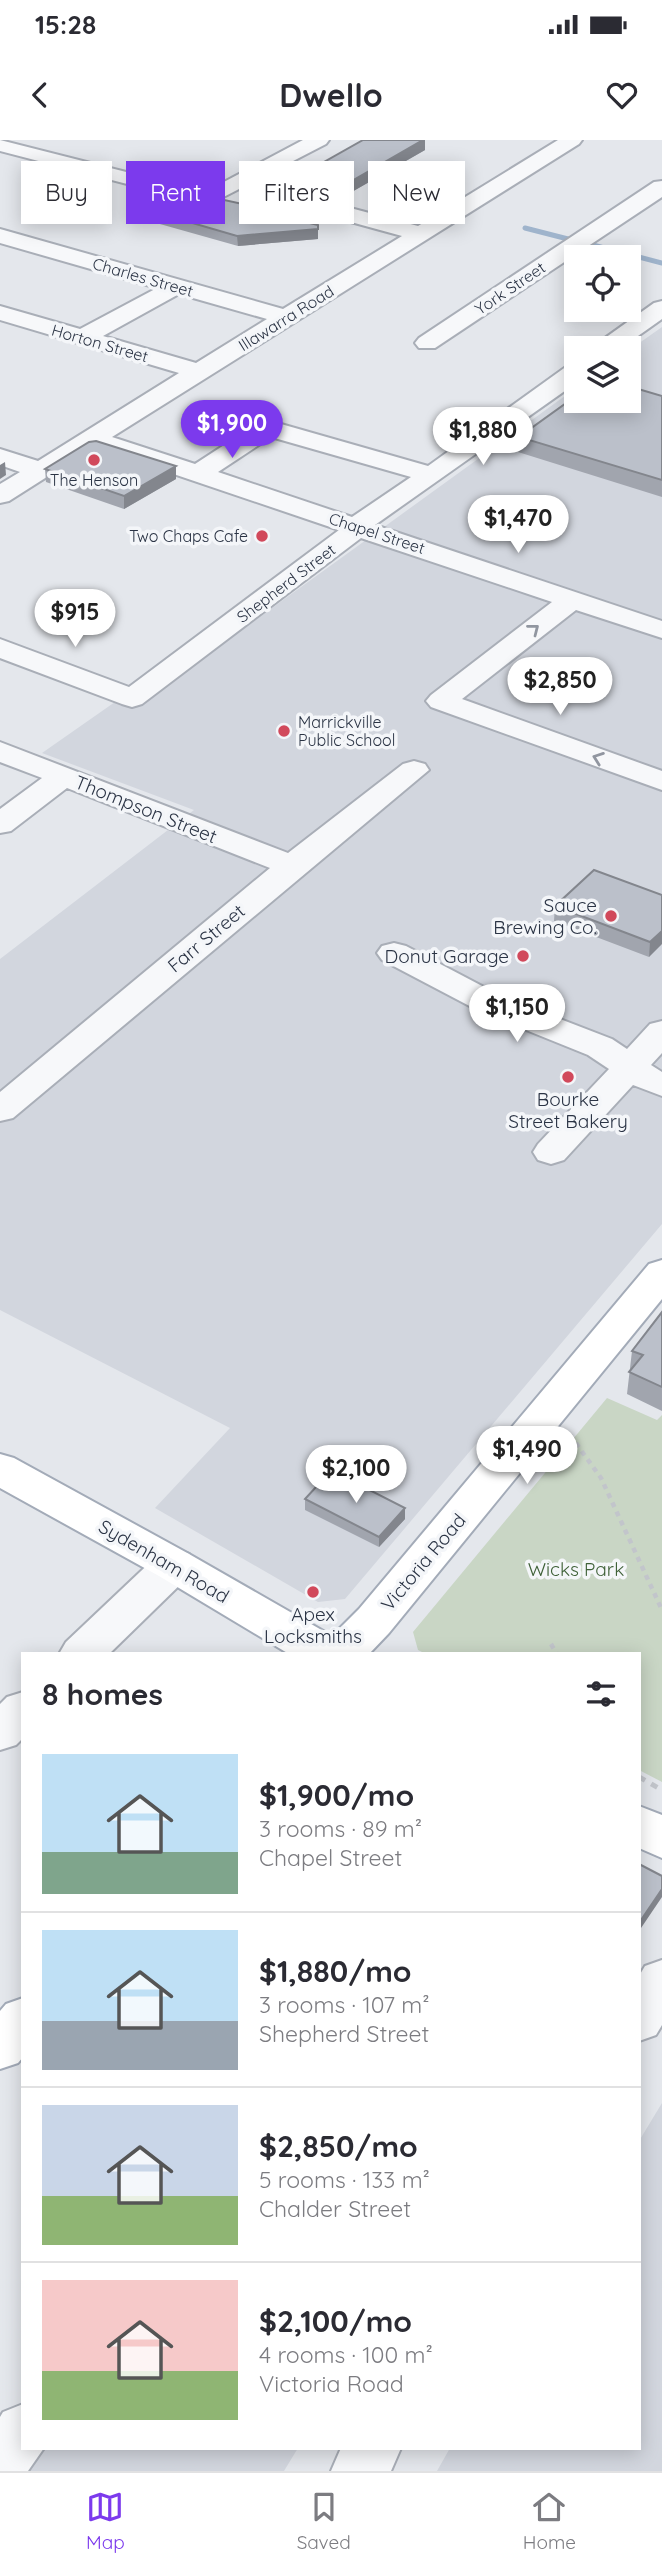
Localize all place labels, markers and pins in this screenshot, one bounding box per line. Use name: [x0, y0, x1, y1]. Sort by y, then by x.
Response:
pin: $1,900: [175, 400, 289, 460]
pin: $1,880: [426, 408, 540, 467]
marker: The Henson: [86, 452, 102, 468]
place label: The Henson: [50, 470, 138, 490]
pin: $1,470: [461, 496, 575, 555]
place label: Two Chaps Cafe: [129, 526, 248, 546]
marker: Two Chaps Cafe: [254, 528, 270, 544]
pin: $915: [34, 589, 116, 649]
pin: $2,850: [503, 658, 617, 717]
place label: Marrickville Public School: [298, 712, 395, 750]
marker: Marrickville Public School: [276, 723, 292, 739]
place label: Sauce Brewing Co.: [493, 893, 597, 939]
marker: Sauce Brewing Co.: [603, 908, 619, 924]
place label: Donut Garage: [384, 944, 509, 968]
marker: Donut Garage: [515, 948, 531, 964]
pin: $1,150: [460, 984, 574, 1044]
marker: Bourke Street Bakery: [560, 1069, 576, 1085]
place label: Bourke Street Bakery: [508, 1087, 628, 1133]
pin: $1,490: [470, 1426, 584, 1486]
pin: $2,100: [299, 1446, 413, 1505]
marker: Apex Locksmiths: [305, 1584, 321, 1600]
place label: Apex Locksmiths: [264, 1602, 362, 1648]

